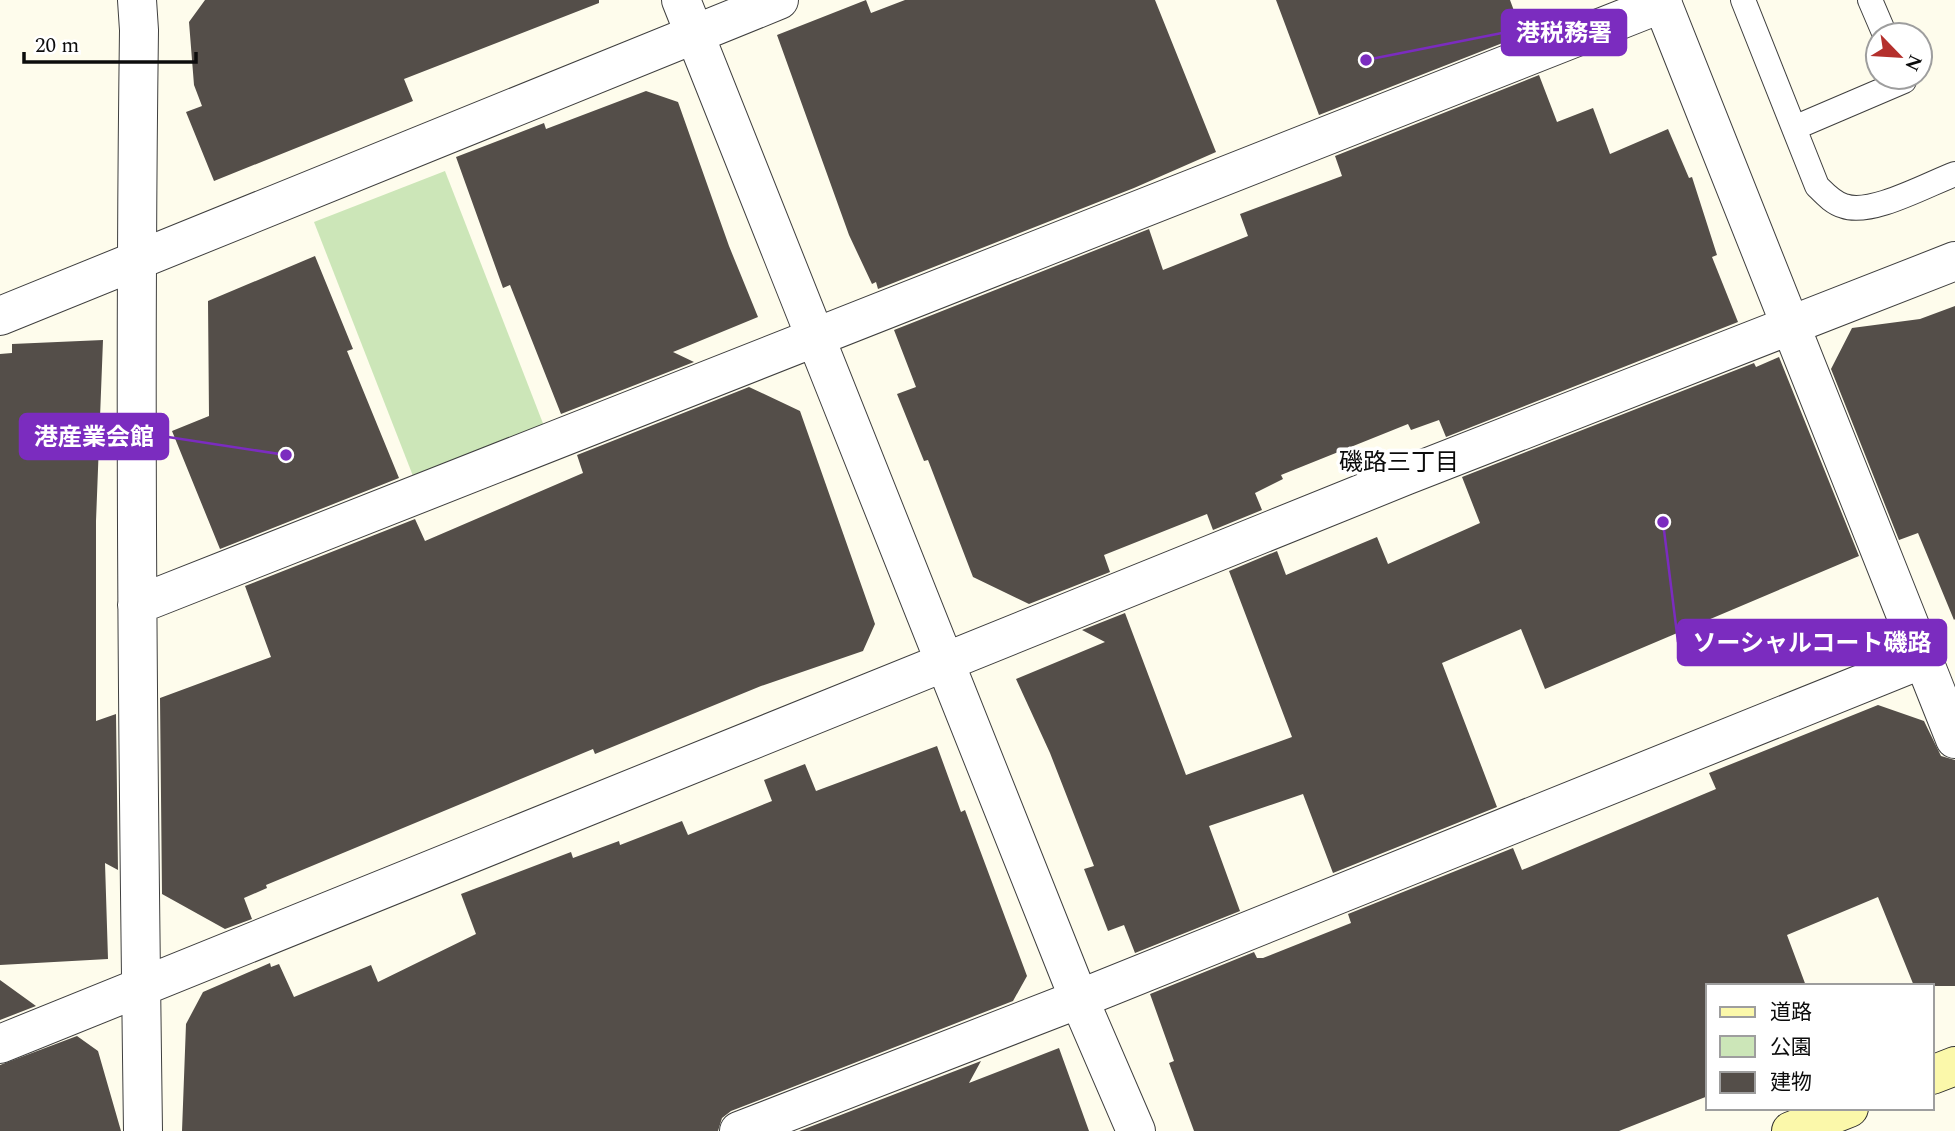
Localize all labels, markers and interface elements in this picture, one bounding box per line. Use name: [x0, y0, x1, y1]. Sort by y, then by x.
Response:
callout: 港税務署: [1502, 10, 1626, 55]
text: 港税務署: [1516, 16, 1612, 52]
scale bar: [24, 21, 196, 65]
north arrow: [1864, 21, 1934, 91]
text: 20 m: [35, 30, 79, 62]
text: N: [1897, 49, 1929, 76]
callout: 港産業会館: [20, 414, 168, 459]
text: 港産業会館: [34, 420, 154, 456]
district label: 磯路三丁目: [1339, 445, 1459, 481]
callout: ソーシャルコート磯路: [1678, 620, 1946, 665]
text: ソーシャルコート磯路: [1692, 626, 1932, 662]
legend: [1706, 984, 1934, 1110]
text: 道路: [1770, 997, 1812, 1029]
text: 公園: [1770, 1032, 1812, 1064]
text: 建物: [1770, 1067, 1812, 1099]

